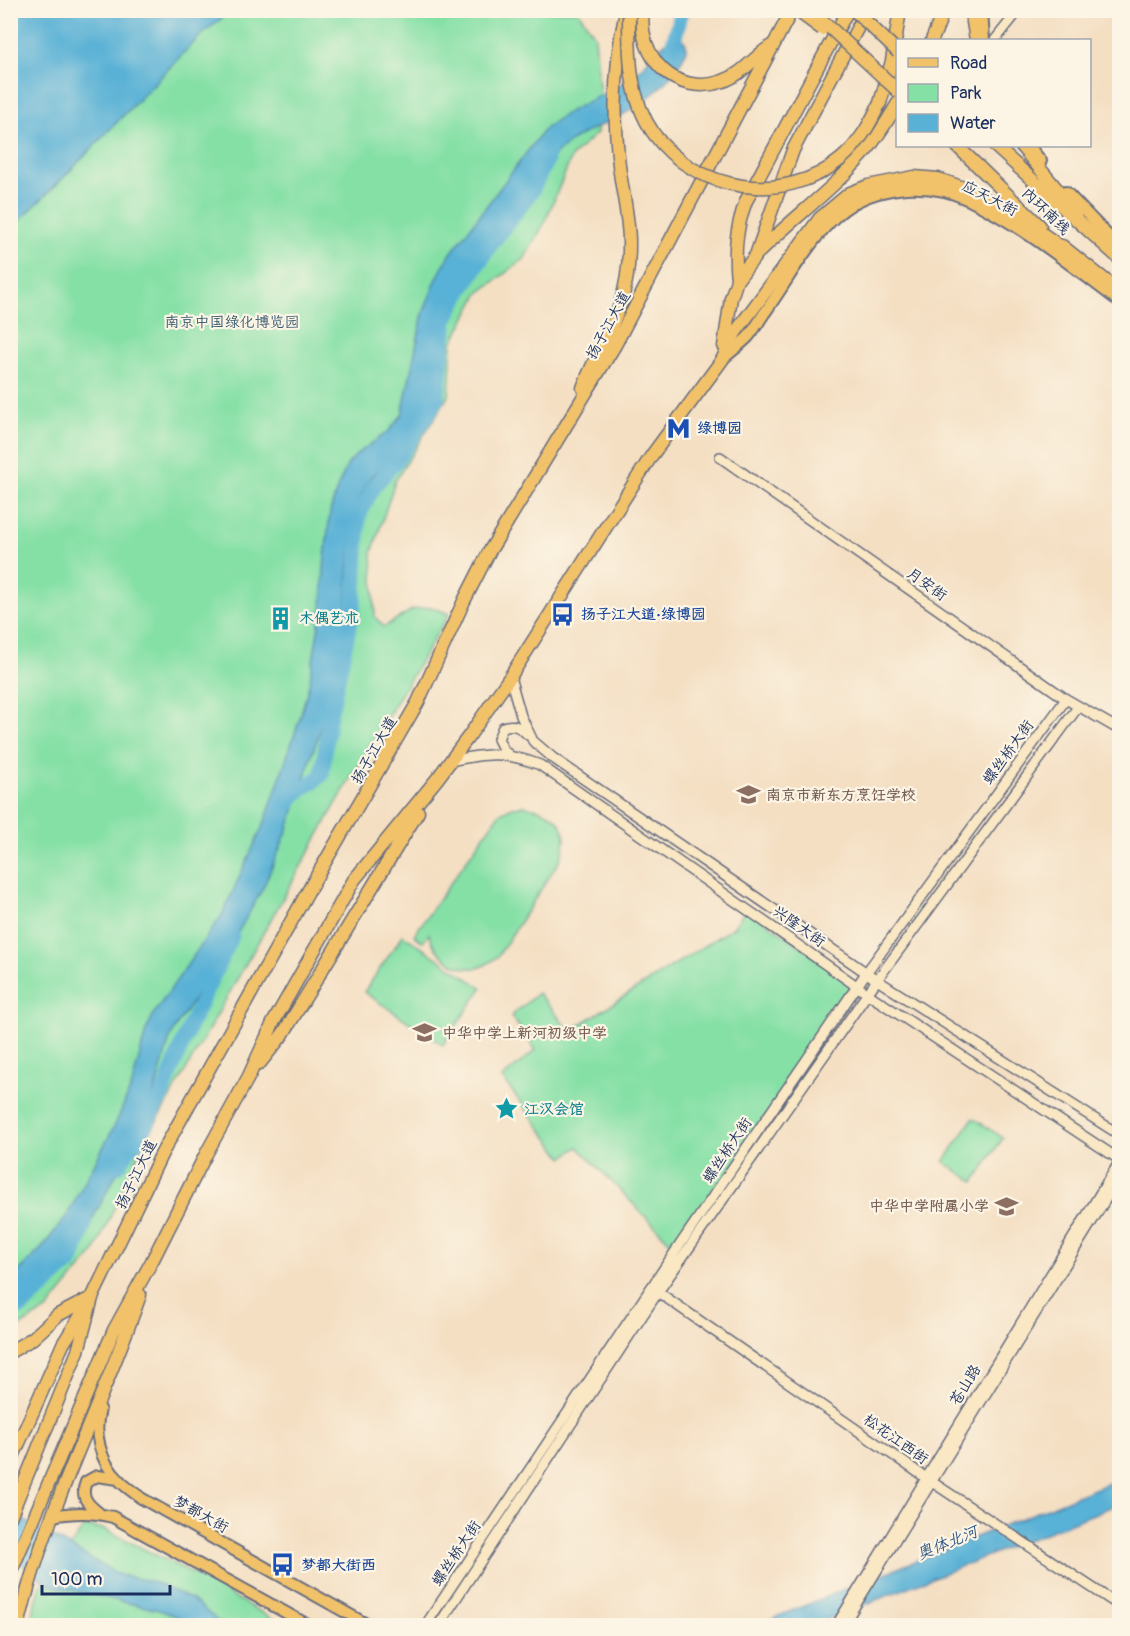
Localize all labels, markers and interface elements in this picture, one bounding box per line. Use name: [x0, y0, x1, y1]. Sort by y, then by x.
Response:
legend: [896, 39, 1091, 147]
text: Road: [950, 52, 987, 75]
text: Park: [950, 82, 982, 105]
text: Water: [950, 112, 996, 135]
street label: 应天大街: [959, 176, 1021, 221]
street label: 内环南线: [1017, 184, 1074, 239]
street label: 扬子江大道: [582, 288, 635, 363]
park label: 南京中国绿化博览园: [164, 313, 300, 332]
metro station icon: 绿博园: [666, 415, 692, 441]
place label: 绿博园: [697, 419, 742, 438]
street label: 月安街: [903, 564, 951, 605]
bus stop icon: 扬子江大道·绿博园: [550, 601, 576, 627]
building icon: 木偶艺术: [268, 605, 294, 631]
place label: 扬子江大道·绿博园: [581, 605, 706, 624]
place label: 木偶艺术: [299, 609, 359, 628]
street label: 扬子江大道: [347, 713, 401, 787]
street label: 螺丝桥大街: [979, 716, 1038, 788]
school or university icon: 南京市新东方烹饪学校: [735, 782, 761, 808]
place label: 南京市新东方烹饪学校: [766, 786, 916, 805]
street label: 兴隆大街: [769, 901, 829, 951]
school or university icon: 中华中学上新河初级中学: [411, 1020, 437, 1046]
place label: 中华中学上新河初级中学: [442, 1024, 607, 1043]
place icon: 江汉会馆: [493, 1096, 519, 1122]
place label: 江汉会馆: [524, 1100, 584, 1119]
street label: 螺丝桥大街: [699, 1114, 756, 1187]
street label: 扬子江大道: [111, 1136, 161, 1212]
school or university icon: 中华中学附属小学: [994, 1193, 1020, 1219]
place label: 中华中学附属小学: [869, 1197, 989, 1216]
street label: 苍山路: [946, 1361, 985, 1409]
street label: 松花江西街: [860, 1410, 932, 1469]
street label: 梦都大街: [170, 1492, 232, 1537]
street label: 螺丝桥大街: [428, 1517, 485, 1590]
water label: 奥体北河: [914, 1521, 984, 1564]
bus stop icon: 梦都大街西: [270, 1552, 296, 1578]
place label: 梦都大街西: [301, 1556, 376, 1575]
scale bar: [42, 1558, 170, 1596]
text: 100 m: [51, 1568, 103, 1591]

